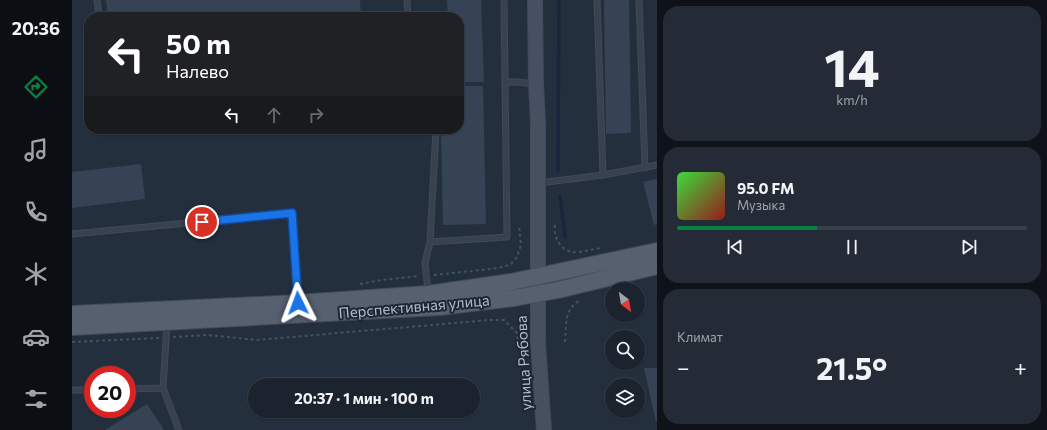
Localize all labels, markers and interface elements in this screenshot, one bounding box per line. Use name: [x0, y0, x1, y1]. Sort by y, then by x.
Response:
text: 20:36: [12, 17, 60, 39]
text: 50 m: [166, 26, 231, 60]
icon: left: [100, 28, 152, 80]
text: 14: [824, 34, 880, 98]
text: Налево: [166, 60, 229, 82]
icon: directions: [22, 73, 50, 101]
text: km/h: [836, 92, 868, 108]
icon: left: [221, 104, 243, 126]
icon: ahead: [263, 104, 285, 126]
icon: right: [305, 104, 327, 126]
icon: music: [22, 136, 50, 164]
text: 95.0 FM: [737, 179, 795, 197]
text: Музыка: [737, 197, 785, 213]
icon: phone: [22, 198, 50, 226]
pin: [185, 205, 219, 239]
icon: arrive: [191, 211, 213, 233]
icon: previous: [724, 236, 746, 258]
icon: pause: [841, 236, 863, 258]
icon: next: [958, 236, 980, 258]
icon: climate: [22, 260, 50, 288]
position arrow: [277, 282, 319, 324]
north arrow: [605, 282, 645, 322]
map controls: [605, 282, 645, 418]
street label: Перспективная улица: [338, 290, 490, 322]
street label: улица Рябова: [512, 315, 534, 411]
icon: car: [22, 323, 50, 351]
text: Климат: [677, 329, 723, 345]
button: search: [605, 330, 645, 370]
text: 21.5°: [816, 349, 887, 386]
text: −: [677, 354, 690, 381]
text: +: [1014, 354, 1027, 381]
speed limit sign: 20: [84, 366, 136, 418]
button: layers: [605, 378, 645, 418]
icon: filters: [22, 385, 50, 413]
text: 20:37 · 1 мин · 100 m: [294, 389, 434, 407]

